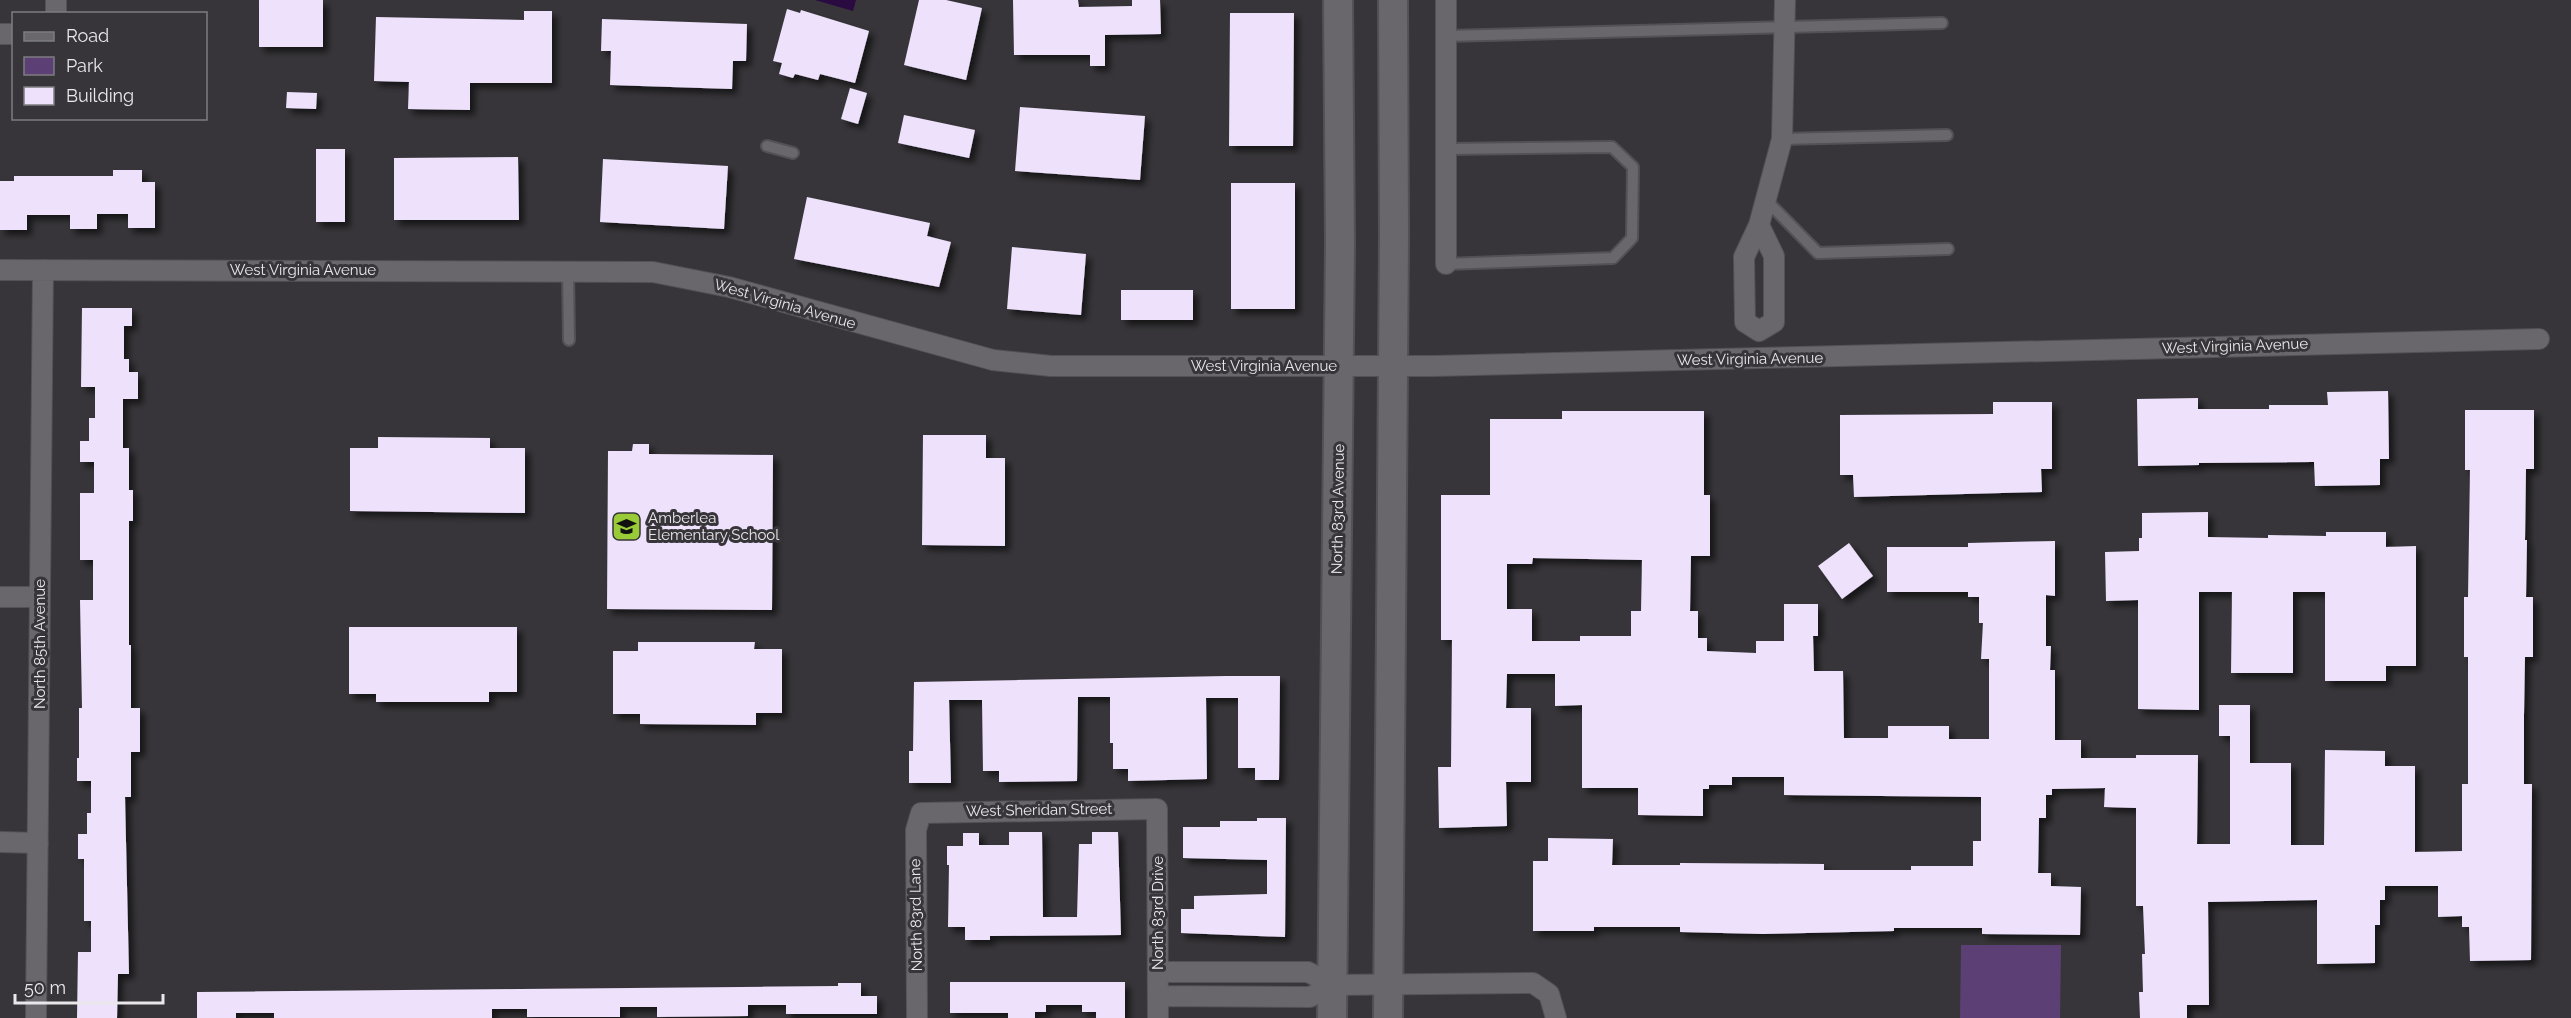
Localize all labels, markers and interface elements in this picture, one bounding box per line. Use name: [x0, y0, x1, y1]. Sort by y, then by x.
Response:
legend: [12, 12, 207, 120]
text: Road: [66, 25, 109, 46]
text: Park: [66, 55, 103, 76]
text: Building: [66, 85, 134, 106]
street label: West Virginia Avenue: [230, 261, 376, 279]
street label: West Virginia Avenue: [712, 275, 858, 333]
street label: West Virginia Avenue: [2162, 334, 2309, 358]
street label: West Virginia Avenue: [1677, 349, 1823, 369]
street label: West Virginia Avenue: [1191, 357, 1337, 375]
street label: North 83rd Avenue: [1328, 443, 1348, 574]
place label: Amberlea Elementary School: [648, 509, 780, 544]
school or university icon: Amberlea Elementary School: [611, 511, 643, 543]
street label: North 85th Avenue: [31, 579, 49, 709]
street label: West Sheridan Street: [966, 800, 1112, 820]
street label: North 83rd Drive: [1149, 856, 1167, 970]
street label: North 83rd Lane: [906, 858, 926, 972]
scale bar: [15, 967, 164, 1005]
text: 50 m: [24, 977, 66, 998]

